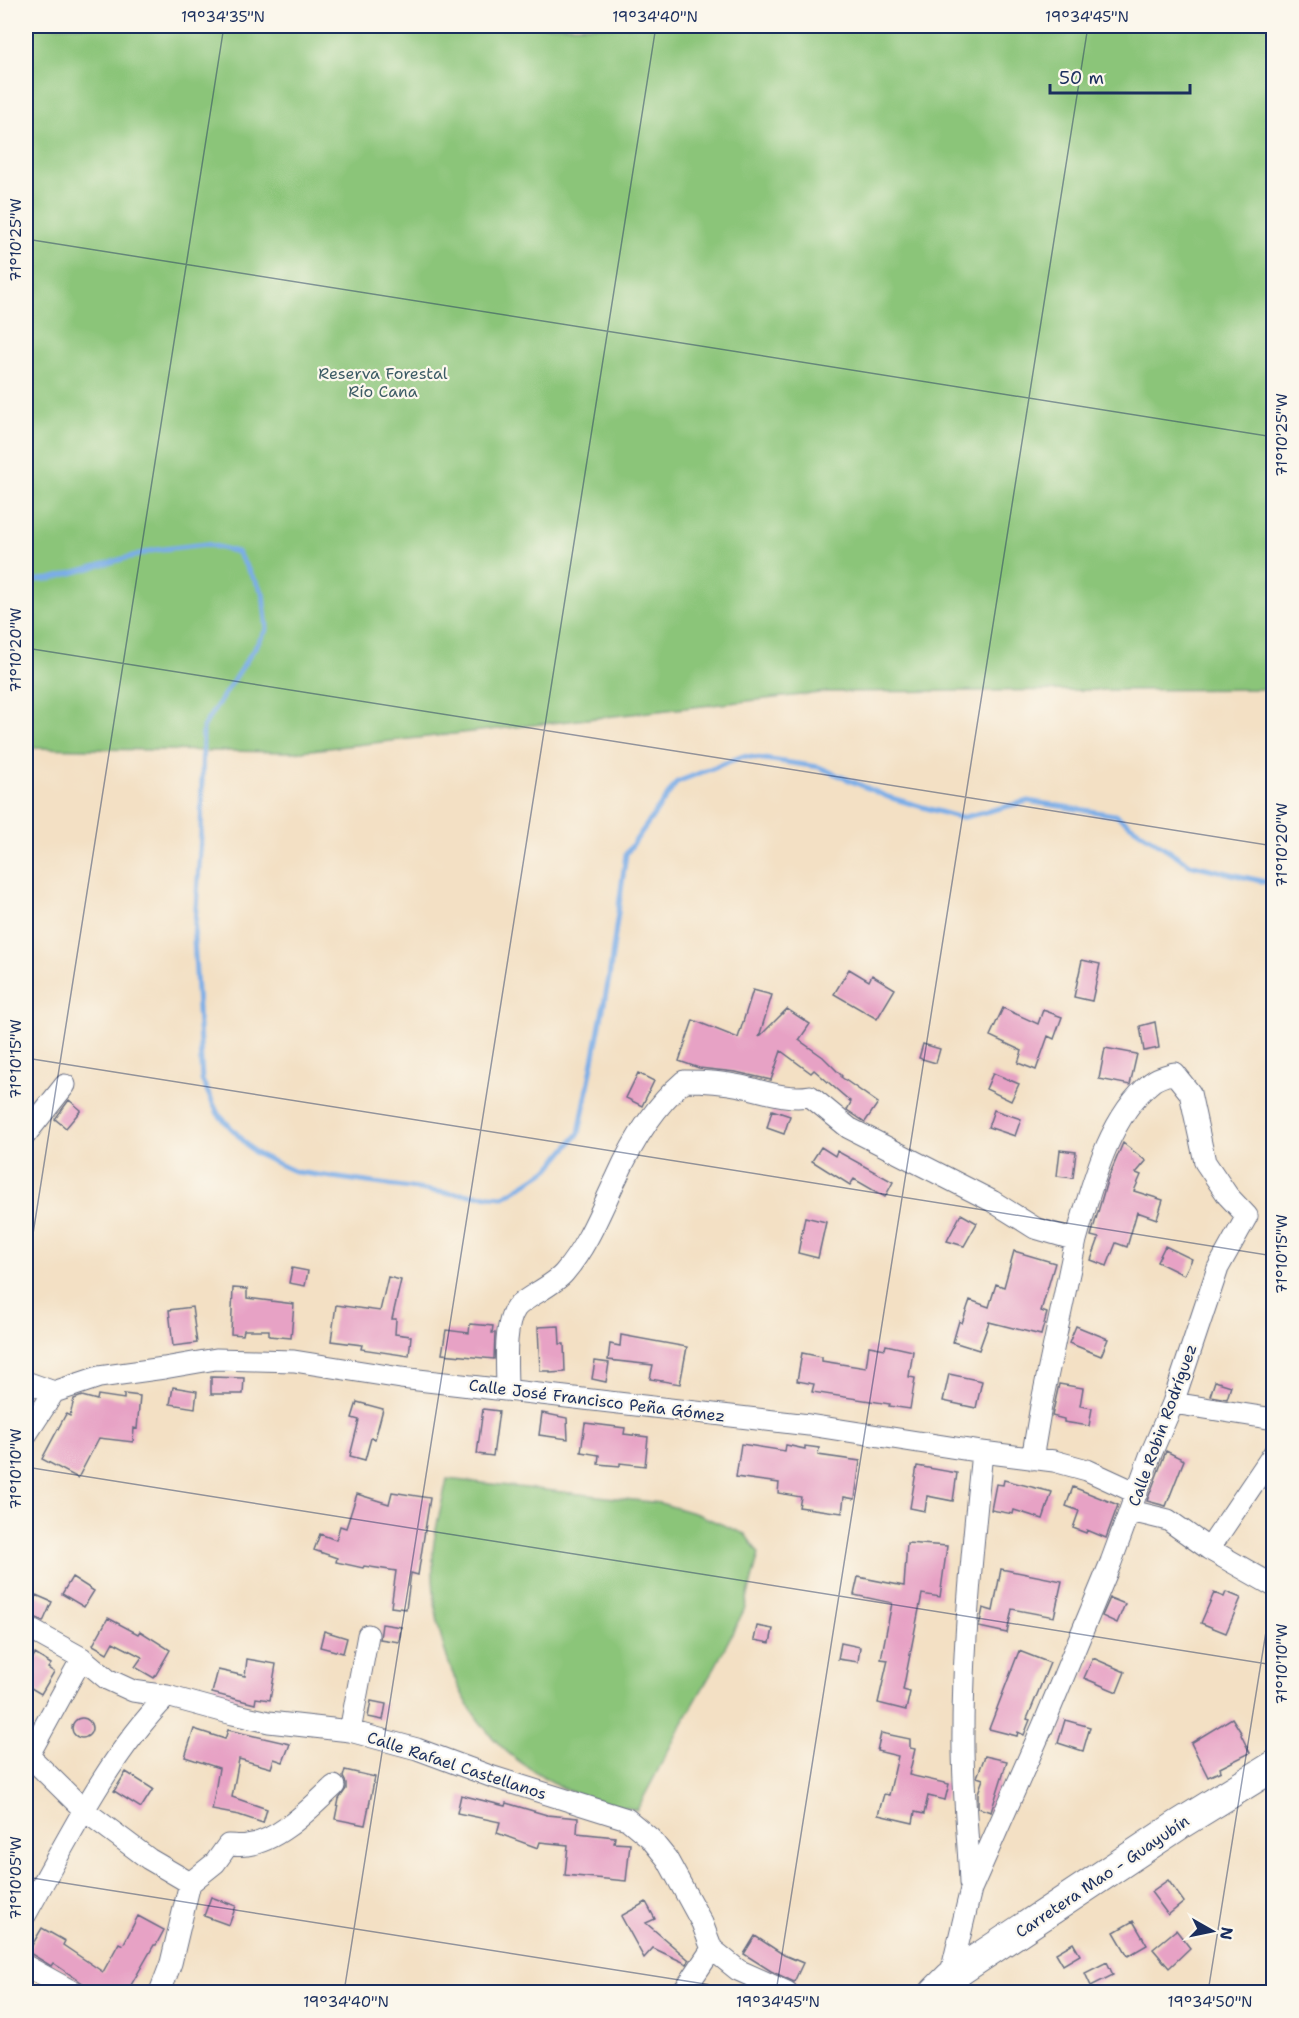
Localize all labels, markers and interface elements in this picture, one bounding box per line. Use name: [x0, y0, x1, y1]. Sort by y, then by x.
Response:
text: 19°34'35"N: [181, 7, 265, 27]
text: 19°34'40"N: [612, 7, 698, 27]
text: 19°34'45"N: [1045, 7, 1129, 27]
scale bar: [1050, 57, 1190, 95]
text: 50 m: [1059, 66, 1104, 90]
text: 71°10'25"W: [6, 198, 26, 282]
park label: Reserva Forestal Río Cana: [318, 363, 448, 402]
text: 71°10'25"W: [1272, 393, 1292, 477]
text: 71°10'20"W: [6, 608, 26, 692]
text: 71°10'20"W: [1272, 803, 1292, 887]
text: 71°10'15"W: [6, 1019, 26, 1099]
text: 71°10'15"W: [1272, 1214, 1292, 1294]
street label: Calle Robin Rodríguez: [1123, 1341, 1202, 1509]
street label: Calle José Francisco Peña Gómez: [468, 1374, 726, 1427]
text: 71°10'10"W: [6, 1428, 26, 1510]
text: 71°10'10"W: [1272, 1623, 1292, 1705]
street label: Calle Rafael Castellanos: [364, 1727, 549, 1804]
street label: Carretera Mao - Guayubín: [1011, 1810, 1193, 1942]
text: 71°10'05"W: [6, 1836, 26, 1920]
north arrow: [1182, 1901, 1242, 1961]
text: N: [1215, 1925, 1238, 1941]
text: 19°34'40"N: [303, 1992, 389, 2012]
text: 19°34'45"N: [736, 1992, 820, 2012]
text: 19°34'50"N: [1167, 1992, 1253, 2012]

